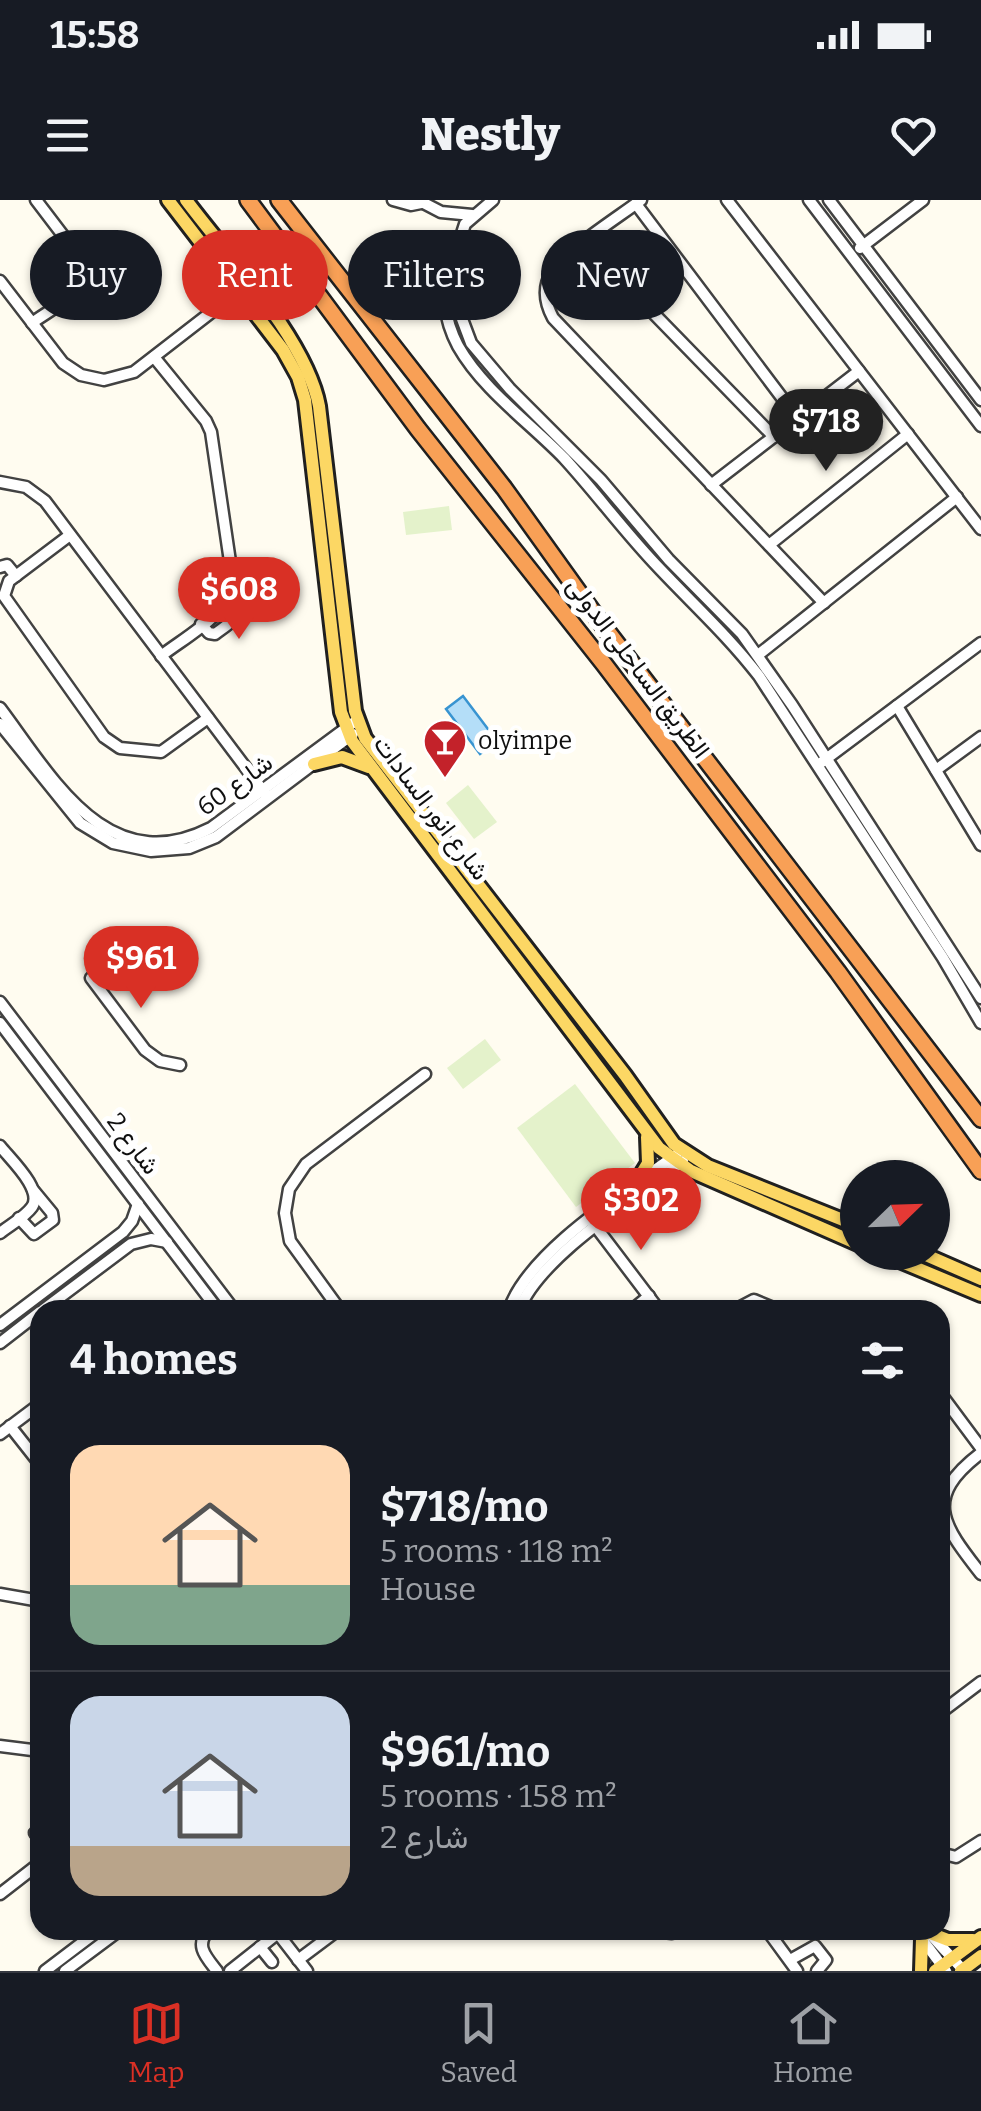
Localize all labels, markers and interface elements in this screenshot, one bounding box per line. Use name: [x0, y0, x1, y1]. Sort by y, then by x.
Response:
text: 15:58: [50, 12, 140, 58]
icon: menu: [40, 108, 95, 163]
text: Nestly: [421, 108, 560, 162]
icon: heart: [886, 108, 941, 163]
chip: Buy: [30, 230, 162, 320]
chip: Rent: [182, 230, 328, 320]
chip: Filters: [348, 230, 521, 320]
chip: New: [541, 230, 684, 320]
pin: $718: [767, 389, 885, 474]
text: $718: [791, 402, 861, 440]
pin: $608: [180, 557, 298, 642]
text: $608: [200, 570, 278, 608]
street label: الطريق الساحلى الدولى: [560, 572, 716, 764]
bar icon: olyimpe: [422, 718, 468, 779]
place label: olyimpe: [478, 726, 572, 756]
street label: شارع انور السادات: [366, 730, 495, 887]
street label: شارع 60: [191, 748, 279, 823]
pin: $961: [82, 926, 200, 1011]
text: $961: [106, 939, 176, 977]
street label: شارع 2: [99, 1107, 166, 1181]
north arrow: [840, 1160, 950, 1270]
map controls: [840, 1160, 950, 1270]
pin: $302: [582, 1168, 700, 1253]
text: $302: [603, 1181, 679, 1219]
icon: filters: [855, 1333, 910, 1388]
text: 4 homes: [70, 1335, 238, 1385]
text: $718/mo: [380, 1482, 549, 1532]
icon: home: [150, 1485, 270, 1605]
text: 5 rooms · 118 m²: [380, 1532, 613, 1570]
text: House: [380, 1570, 476, 1608]
text: $961/mo: [380, 1727, 550, 1777]
icon: home: [150, 1736, 270, 1856]
text: 5 rooms · 158 m²: [380, 1777, 617, 1815]
text: شارع 2: [380, 1818, 468, 1856]
tab: Map: [128, 1996, 184, 2089]
tab: Saved: [440, 1996, 517, 2089]
tab: Home: [773, 1996, 853, 2089]

